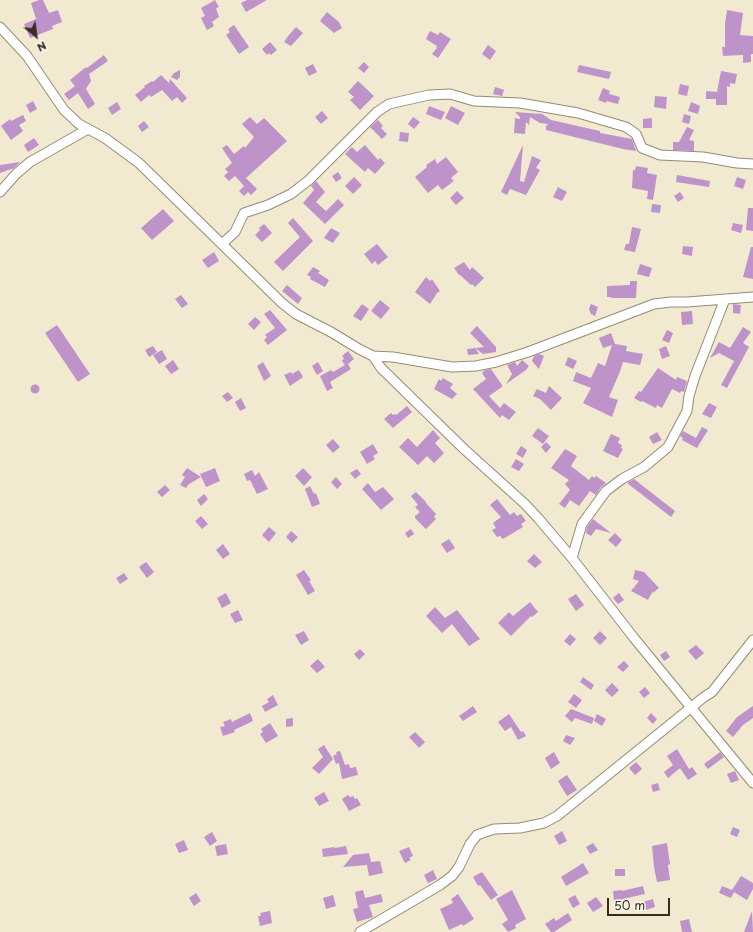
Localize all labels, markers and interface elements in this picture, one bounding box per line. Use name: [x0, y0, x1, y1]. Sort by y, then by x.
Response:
north arrow: [16, 16, 56, 56]
text: N: [34, 37, 50, 56]
scale bar: [609, 890, 672, 916]
text: 50 m: [614, 896, 645, 914]

